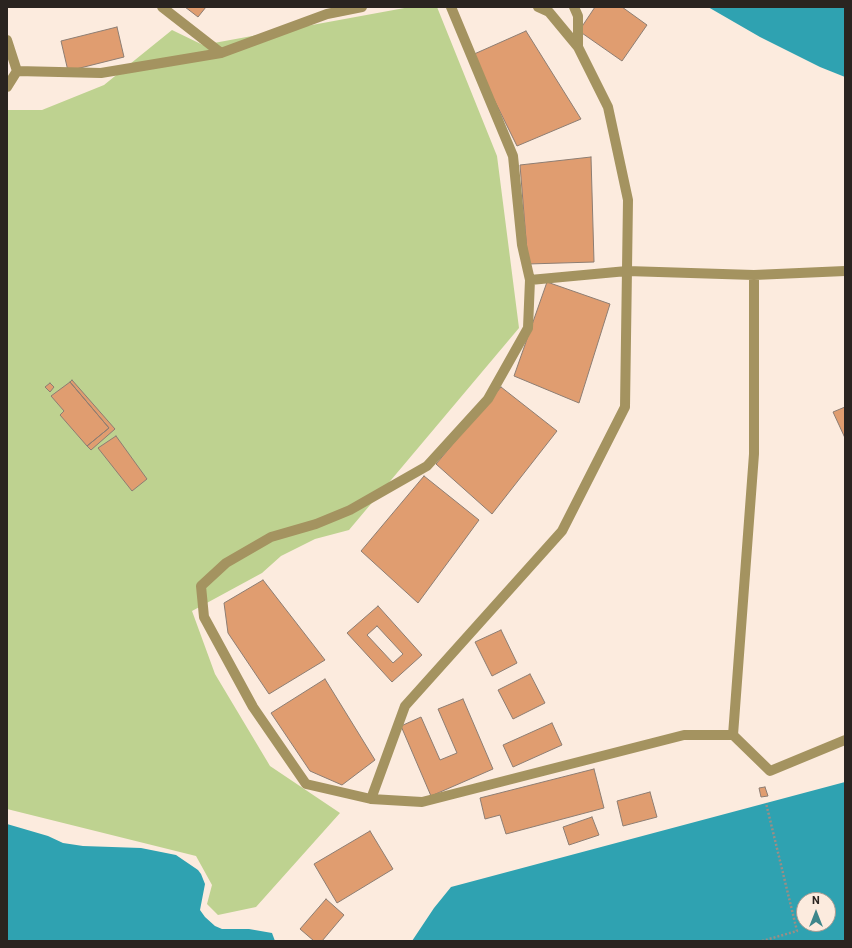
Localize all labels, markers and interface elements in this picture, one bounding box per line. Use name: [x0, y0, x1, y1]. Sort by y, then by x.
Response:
north arrow: [796, 892, 836, 932]
text: N: [812, 894, 820, 907]

